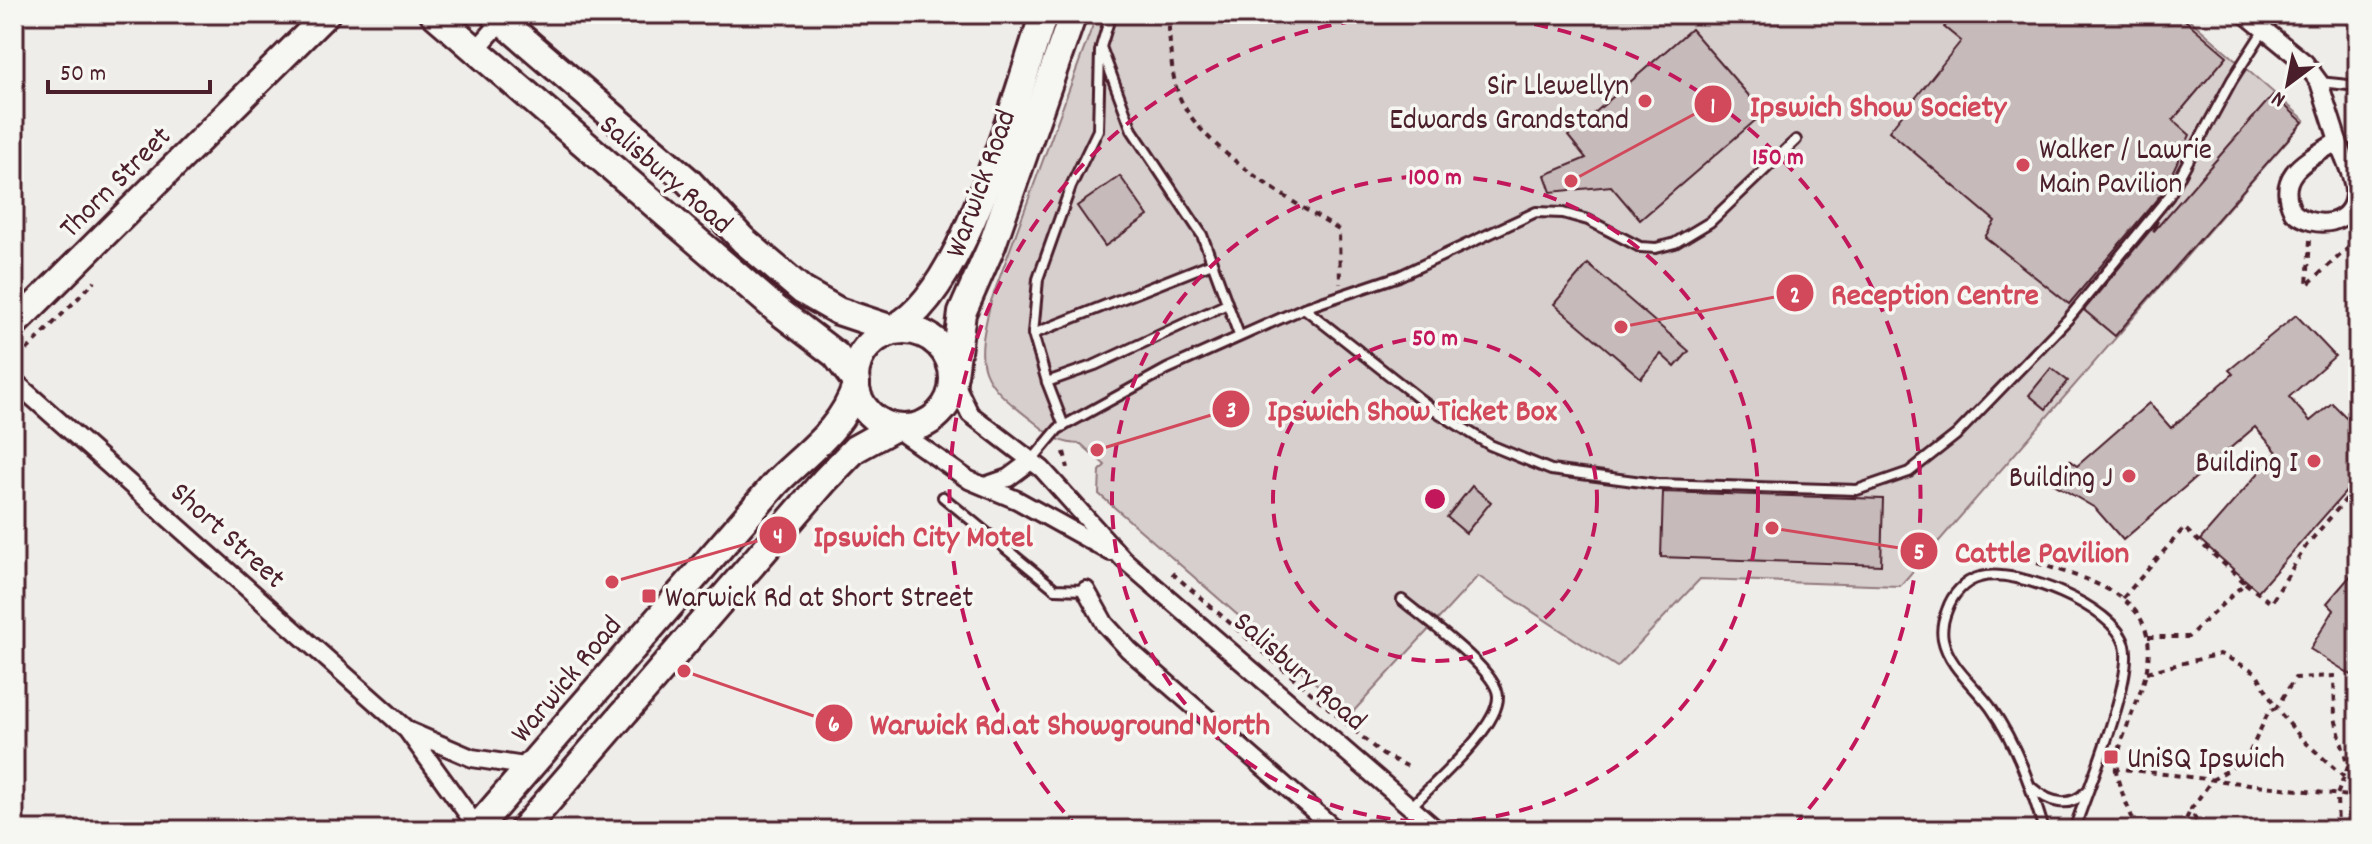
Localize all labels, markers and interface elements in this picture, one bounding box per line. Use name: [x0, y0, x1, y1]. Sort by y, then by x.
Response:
scale bar: [48, 44, 210, 94]
north arrow: [2248, 44, 2328, 124]
text: 50 m: [60, 58, 106, 92]
place label: Sir Llewellyn Edwards Grandstand: [1389, 67, 1629, 144]
callout: Ipswich Show Society: [1693, 76, 2022, 132]
text: N: [2266, 82, 2292, 114]
text: Ipswich Show Society: [1750, 87, 2007, 133]
text: 1: [1710, 91, 1716, 125]
marker: Sir Llewellyn Edwards Grandstand: [1636, 92, 1654, 110]
street label: Warwick Road: [937, 105, 1030, 265]
street label: Salisbury Road: [588, 106, 740, 247]
street label: Thorn Street: [51, 118, 183, 250]
place label: Walker / Lawrie Main Pavilion: [2039, 131, 2212, 208]
text: 150 m: [1752, 142, 1804, 176]
marker: Walker / Lawrie Main Pavilion: [2014, 156, 2032, 174]
text: 100 m: [1408, 162, 1462, 196]
callout: Reception Centre: [1775, 265, 2055, 321]
text: Reception Centre: [1831, 275, 2039, 321]
text: 2: [1790, 280, 1800, 314]
text: 50 m: [1412, 323, 1458, 357]
callout: Ipswich Show Ticket Box: [1211, 381, 1573, 437]
text: Ipswich Show Ticket Box: [1267, 391, 1557, 437]
text: 3: [1226, 395, 1236, 429]
place label: Building I: [2195, 444, 2298, 487]
marker: Building I: [2305, 452, 2323, 470]
place label: Building J: [2009, 459, 2113, 502]
marker: Building J: [2120, 467, 2138, 485]
street label: Short Street: [159, 474, 293, 601]
centre of rings: [1421, 485, 1449, 513]
callout: Ipswich City Motel: [758, 507, 1049, 563]
text: Ipswich City Motel: [813, 517, 1033, 563]
text: 4: [773, 521, 783, 555]
callout: Cattle Pavilion: [1899, 523, 2146, 579]
text: Cattle Pavilion: [1955, 533, 2129, 579]
text: 5: [1913, 537, 1925, 571]
place label: Warwick Rd at Short Street: [665, 579, 973, 622]
marker: Warwick Rd at Short Street: [640, 587, 658, 605]
street label: Salisbury Road: [1222, 603, 1374, 744]
street label: Warwick Road: [502, 608, 635, 754]
callout: Warwick Rd at Showground North: [814, 695, 1286, 751]
text: Warwick Rd at Showground North: [870, 705, 1270, 751]
text: 6: [828, 709, 840, 743]
place label: UniSQ Ipswich: [2127, 740, 2285, 783]
marker: UniSQ Ipswich: [2102, 748, 2120, 766]

